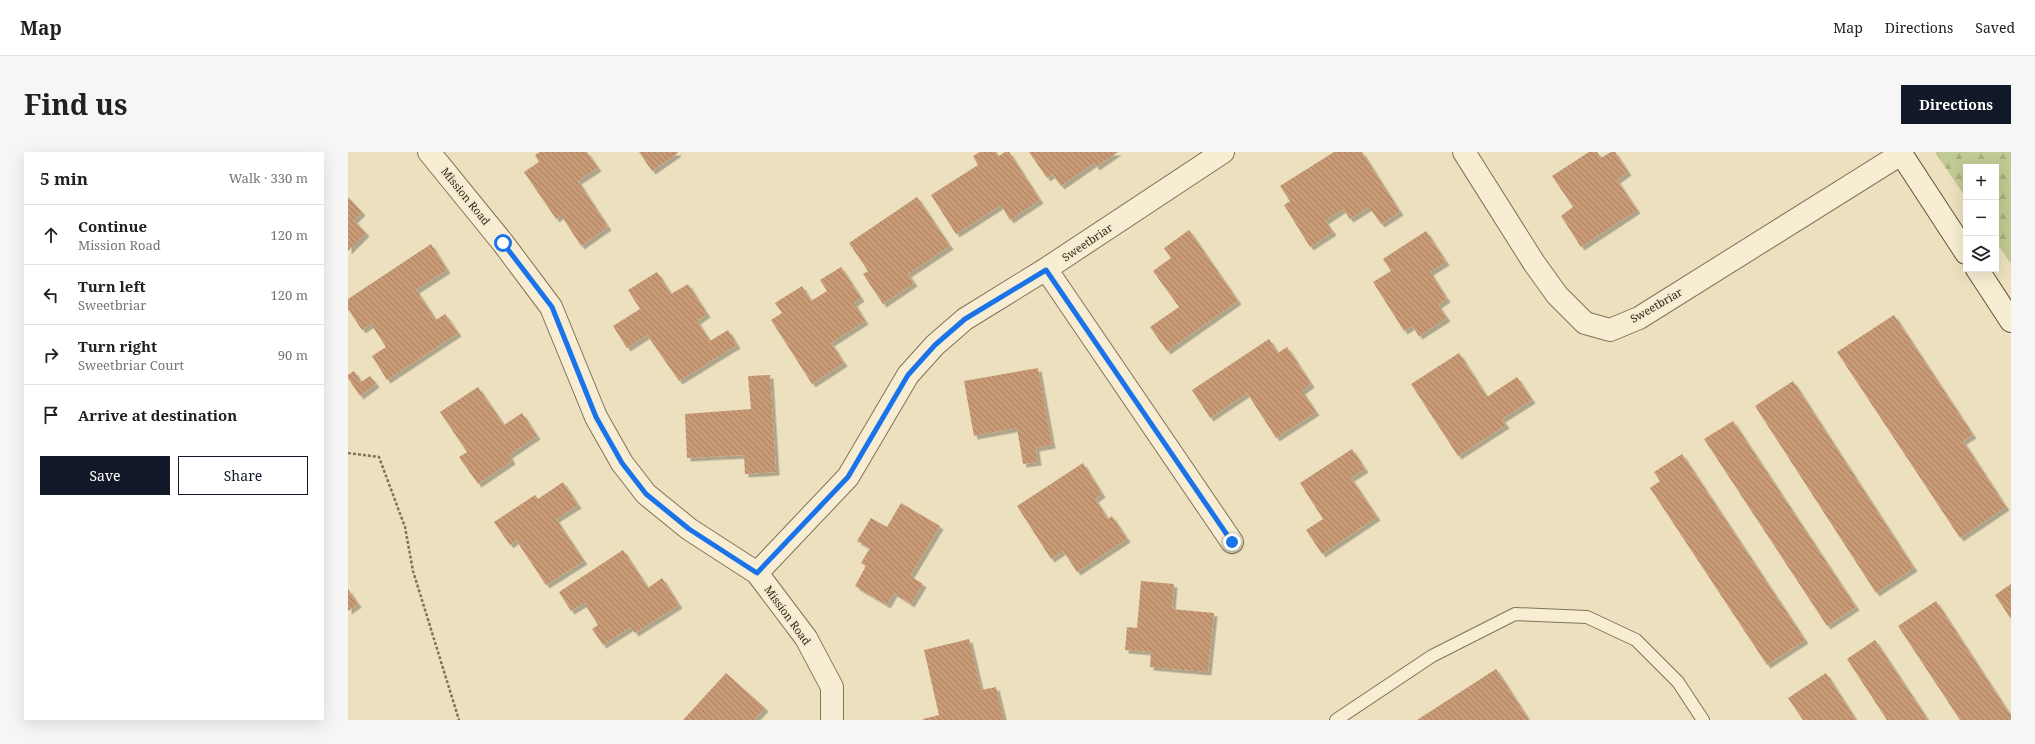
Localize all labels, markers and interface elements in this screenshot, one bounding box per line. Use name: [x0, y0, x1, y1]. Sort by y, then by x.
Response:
text: Map: [20, 15, 62, 41]
text: Map: [1833, 18, 1863, 37]
text: Directions: [1885, 18, 1953, 37]
text: Saved: [1975, 18, 2015, 37]
text: Find us: [24, 85, 128, 123]
button: Directions: [1901, 85, 2011, 124]
street label: Mission Road: [438, 164, 494, 228]
map controls: [1963, 164, 1999, 272]
button: +: [1963, 164, 1999, 200]
text: 5 min: [40, 167, 88, 190]
text: Walk · 330 m: [229, 169, 308, 187]
button: −: [1963, 200, 1999, 236]
text: Continue: [78, 216, 147, 236]
street label: Sweetbriar: [1059, 219, 1116, 264]
icon: ahead: [40, 224, 62, 246]
text: 120 m: [271, 226, 308, 244]
route start: [494, 234, 512, 252]
text: Mission Road: [78, 236, 161, 254]
button: layers: [1963, 236, 1999, 272]
text: Turn left: [78, 276, 146, 296]
icon: left: [40, 284, 62, 306]
street label: Sweetbriar: [1627, 284, 1685, 326]
text: 120 m: [271, 286, 308, 304]
text: Sweetbriar: [78, 296, 146, 314]
text: Turn right: [78, 336, 157, 356]
icon: right: [40, 344, 62, 366]
text: 90 m: [278, 346, 308, 364]
text: Sweetbriar Court: [78, 356, 184, 374]
icon: arrive: [40, 404, 62, 426]
text: Arrive at destination: [78, 405, 237, 425]
button: Save: [40, 456, 170, 495]
button: Share: [178, 456, 308, 495]
route end: [1223, 533, 1241, 551]
street label: Mission Road: [761, 582, 815, 648]

